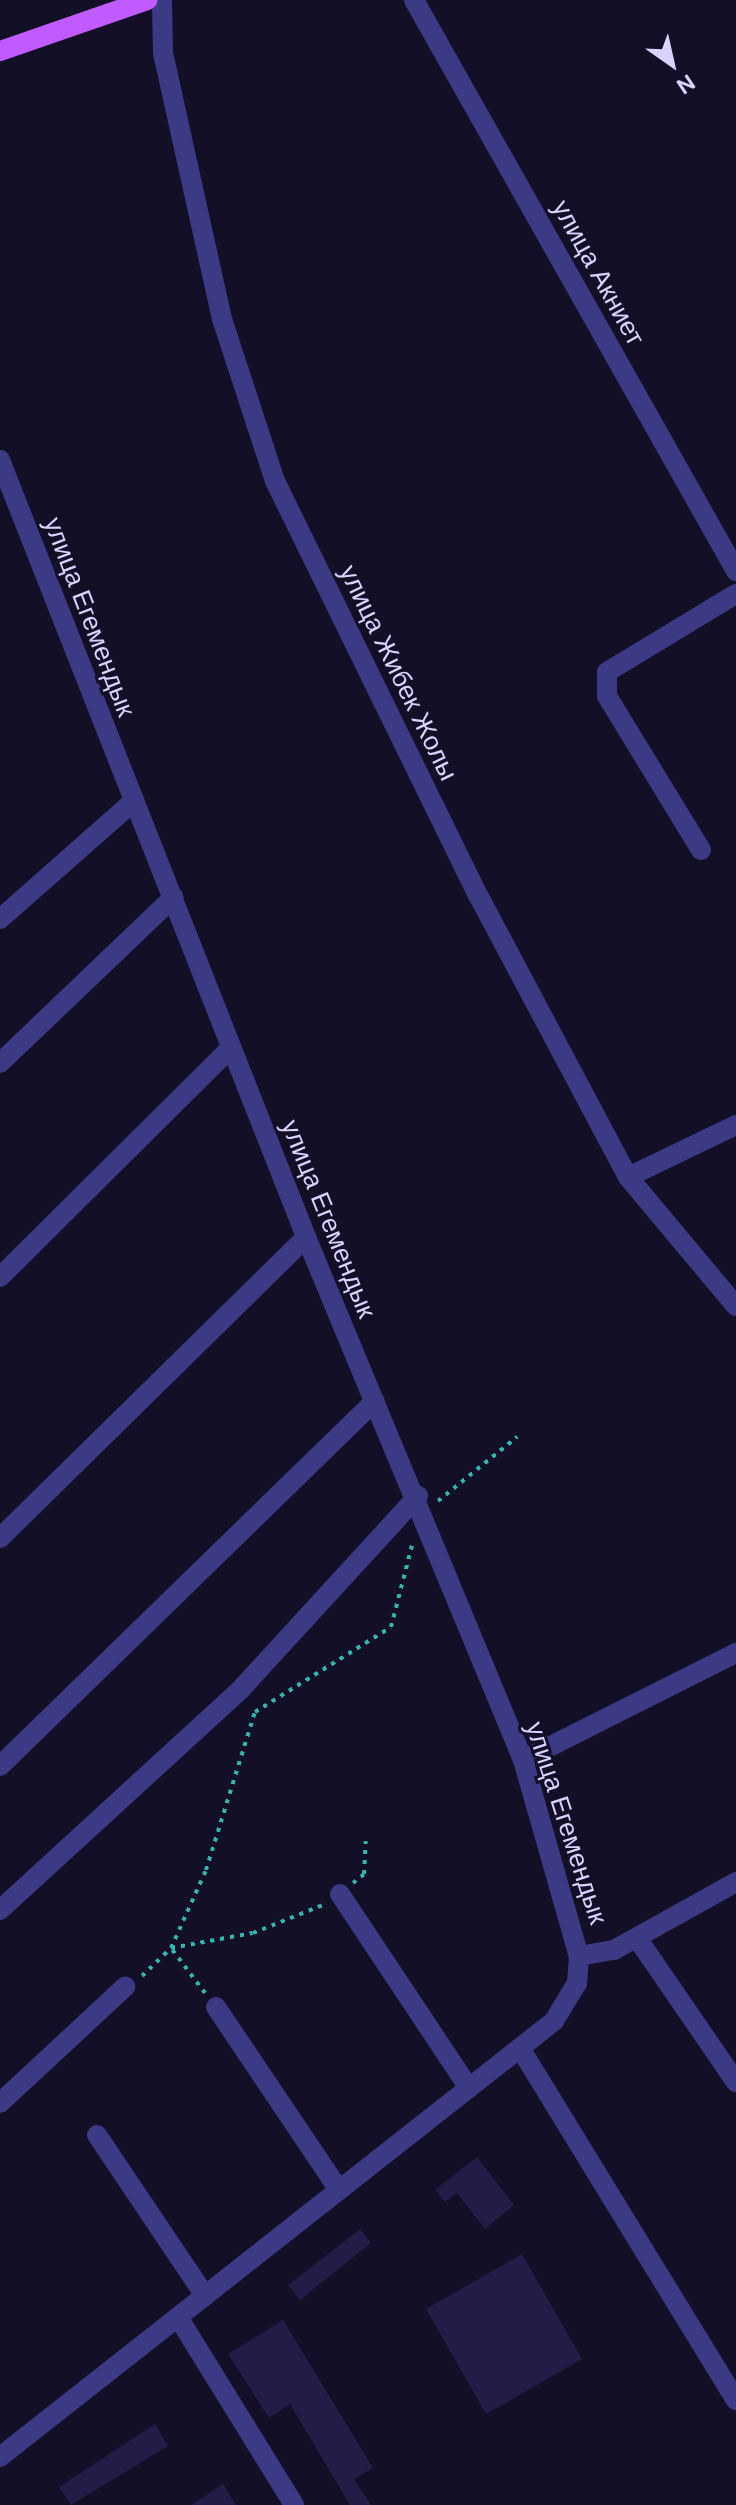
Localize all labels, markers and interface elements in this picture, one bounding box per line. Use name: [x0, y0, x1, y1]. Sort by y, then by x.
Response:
north arrow: [632, 24, 712, 104]
text: N: [671, 68, 700, 101]
street label: улица Акниет: [545, 195, 651, 351]
street label: улица Егемендык: [37, 513, 141, 721]
street label: улица Жибек Жолы: [332, 560, 464, 786]
street label: улица Егемендык: [274, 1115, 382, 1323]
street label: улица Егемендык: [519, 1718, 613, 1928]

